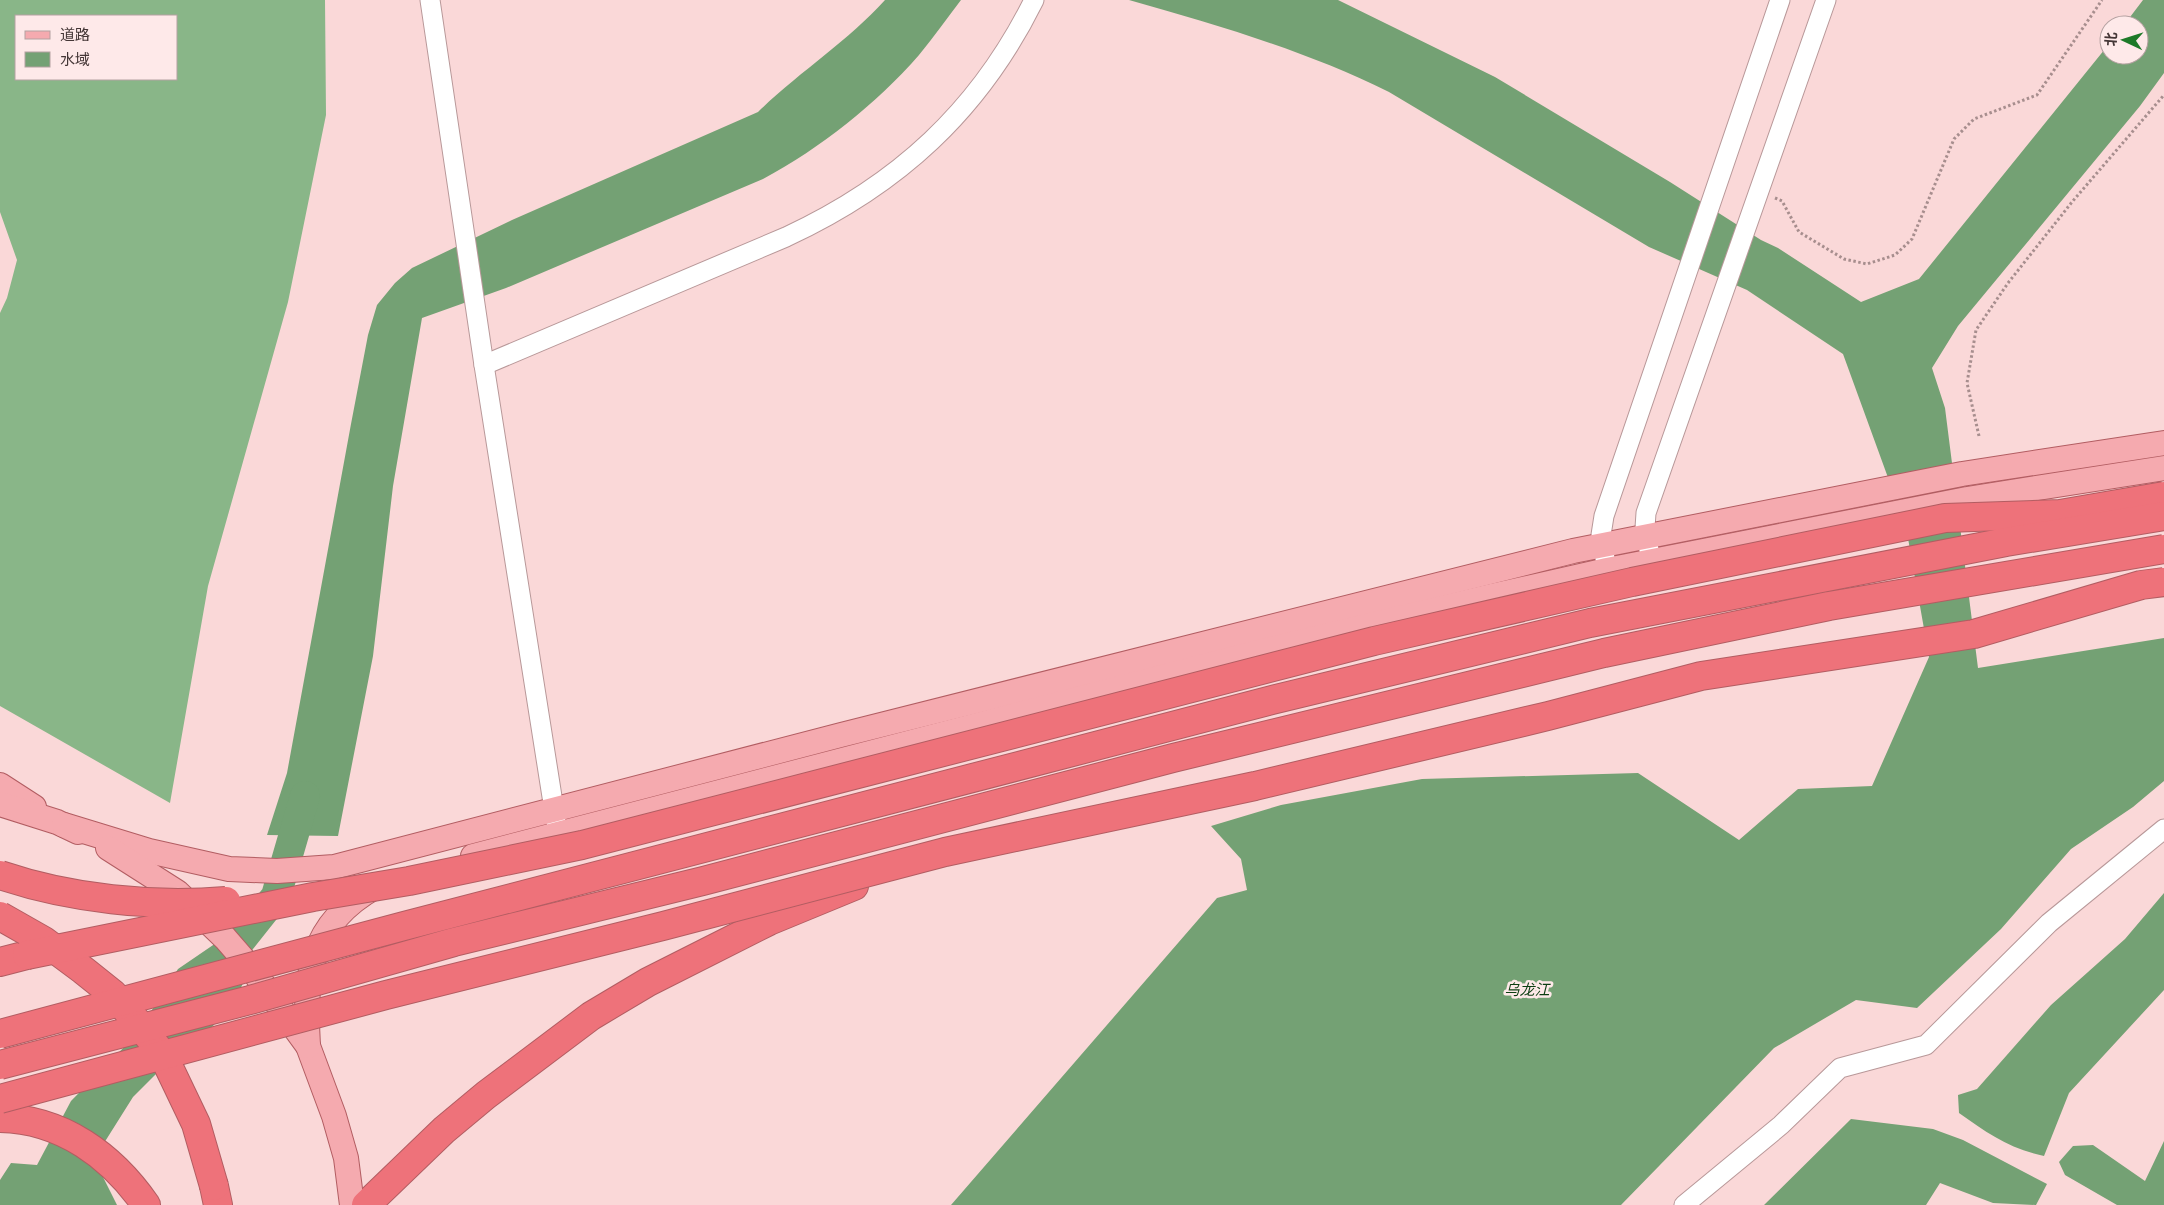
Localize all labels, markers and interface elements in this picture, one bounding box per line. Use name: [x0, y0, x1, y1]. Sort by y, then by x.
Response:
legend: [15, 15, 178, 80]
north arrow: [2099, 15, 2149, 65]
text: 道路: [60, 26, 90, 44]
text: 北: [2103, 32, 2120, 47]
text: 水域: [60, 51, 90, 69]
water label: 乌龙江: [1504, 981, 1551, 999]

